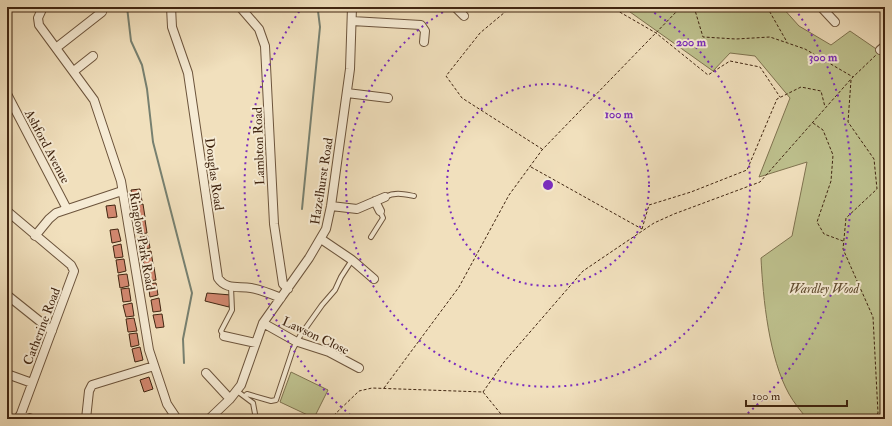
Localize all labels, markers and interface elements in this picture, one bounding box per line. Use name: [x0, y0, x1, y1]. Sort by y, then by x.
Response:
text: 200 m: [676, 35, 707, 50]
text: 300 m: [809, 50, 838, 65]
street label: Ashford Avenue: [20, 106, 74, 187]
street label: Lambton Road: [250, 106, 268, 185]
text: 100 m: [605, 107, 634, 122]
street label: Hazelhurst Road: [307, 136, 337, 226]
street label: Douglas Road: [201, 137, 227, 212]
centre of rings: [541, 178, 555, 192]
street label: Ringlow Park Road: [125, 191, 159, 292]
park label: Wardley Wood: [789, 281, 860, 297]
street label: Catherine Road: [20, 285, 64, 367]
street label: Lawson Close: [280, 313, 352, 359]
scale bar: [746, 382, 847, 408]
text: 100 m: [752, 389, 781, 404]

